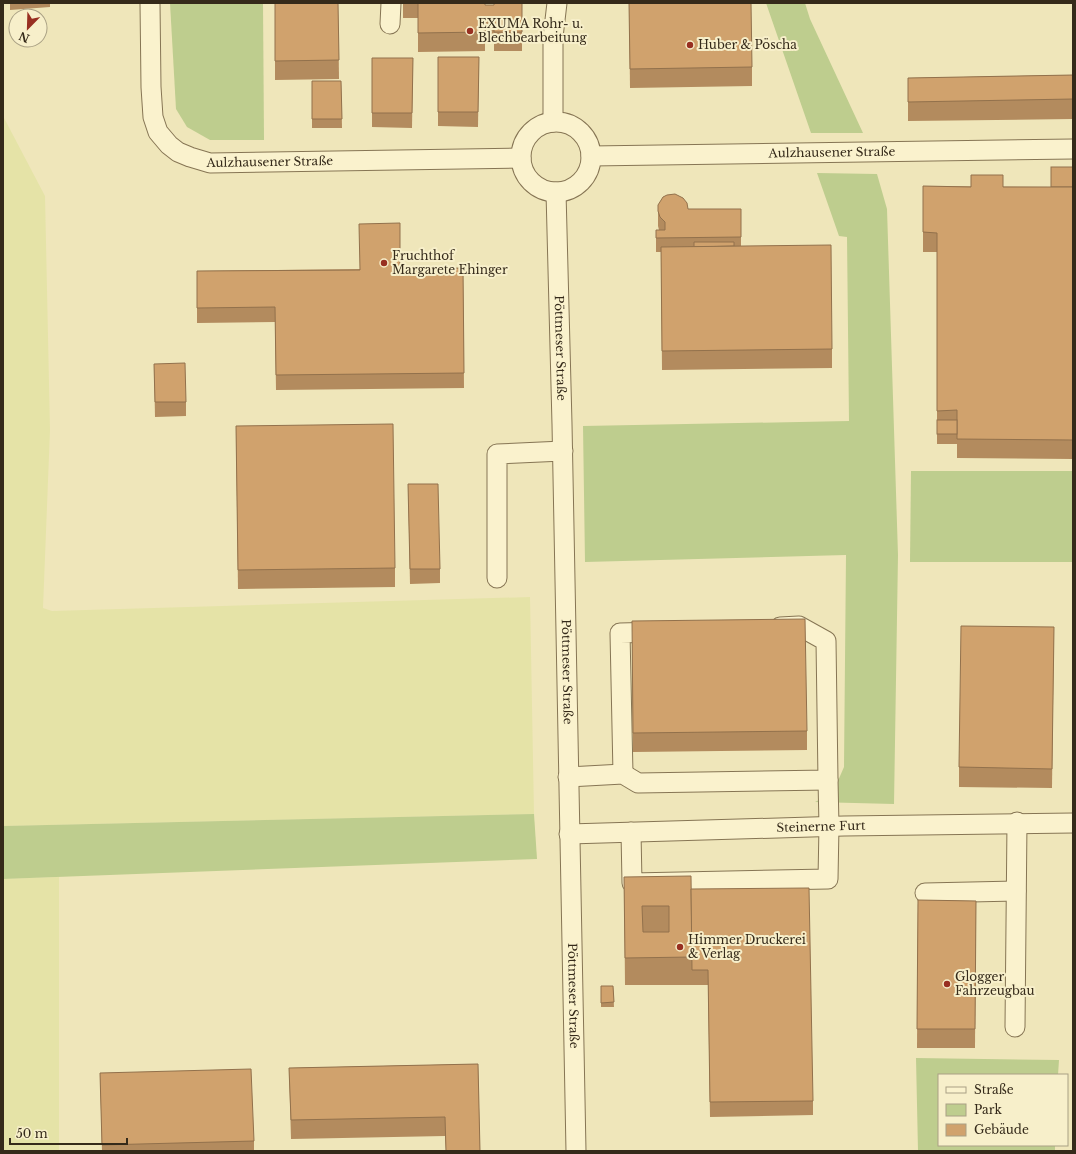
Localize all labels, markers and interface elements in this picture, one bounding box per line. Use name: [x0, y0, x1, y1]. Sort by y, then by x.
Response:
north arrow: [8, 8, 48, 48]
place label: EXUMA Rohr- u. Blechbearbeitung: [478, 16, 587, 45]
marker: EXUMA Rohr- u. Blechbearbeitung: [465, 26, 475, 36]
text: N: [16, 28, 32, 46]
place label: Huber & Pöscha: [698, 37, 797, 52]
marker: Huber & Pöscha: [685, 40, 695, 50]
street label: Aulzhausener Straße: [767, 144, 896, 160]
street label: Aulzhausener Straße: [205, 153, 333, 170]
place label: Fruchthof Margarete Ehinger: [392, 248, 508, 277]
marker: Fruchthof Margarete Ehinger: [379, 258, 389, 268]
street label: Pöttmeser Straße: [552, 295, 569, 401]
street label: Pöttmeser Straße: [559, 619, 576, 725]
street label: Steinerne Furt: [776, 818, 866, 835]
place label: Himmer Druckerei & Verlag: [688, 932, 806, 961]
marker: Himmer Druckerei & Verlag: [675, 942, 685, 952]
street label: Pöttmeser Straße: [565, 943, 582, 1049]
place label: Glogger Fahrzeugbau: [955, 969, 1035, 998]
marker: Glogger Fahrzeugbau: [942, 979, 952, 989]
legend: [938, 1074, 1068, 1146]
text: Straße: [974, 1082, 1014, 1097]
text: Park: [974, 1102, 1002, 1117]
scale bar: [10, 1120, 127, 1146]
text: Gebäude: [974, 1122, 1029, 1137]
text: 50 m: [16, 1126, 48, 1141]

